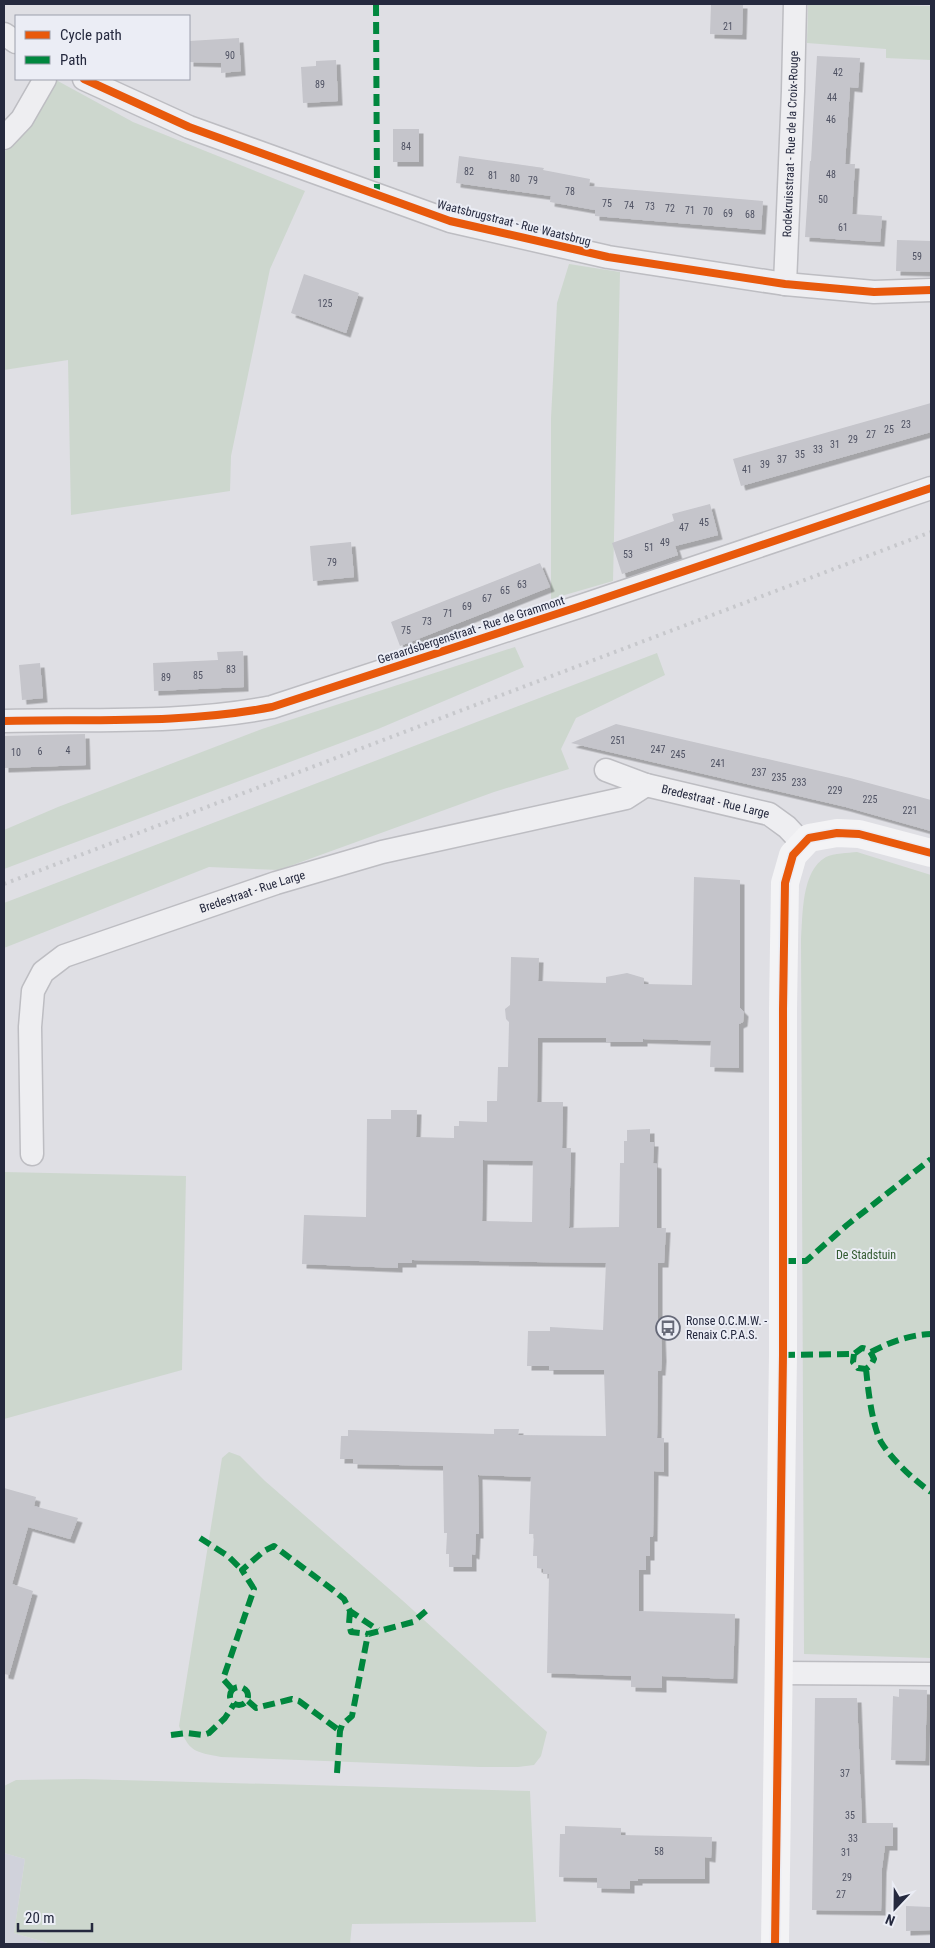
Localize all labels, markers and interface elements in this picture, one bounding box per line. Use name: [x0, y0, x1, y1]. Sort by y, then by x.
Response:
legend: [15, 15, 190, 80]
house number: 21: [723, 21, 733, 32]
text: Cycle path: [60, 26, 122, 44]
house number: 90: [225, 50, 235, 61]
street label: Rodekruisstraat - Rue de la Croix-Rouge: [780, 50, 801, 238]
text: Path: [60, 51, 87, 69]
house number: 42: [833, 67, 843, 78]
house number: 89: [315, 79, 325, 90]
house number: 44: [827, 92, 837, 103]
house number: 46: [826, 114, 836, 125]
house number: 84: [401, 141, 411, 152]
house number: 82: [464, 166, 474, 177]
house number: 48: [826, 169, 836, 180]
house number: 81: [488, 170, 498, 181]
house number: 80: [510, 173, 520, 184]
house number: 79: [528, 175, 538, 186]
house number: 78: [565, 186, 575, 197]
house number: 50: [818, 194, 828, 205]
street label: Waatsbrugstraat - Rue Waatsbrug: [436, 197, 592, 249]
house number: 75: [602, 198, 612, 209]
house number: 74: [624, 200, 634, 211]
house number: 73: [645, 201, 655, 212]
house number: 72: [665, 203, 675, 214]
house number: 71: [685, 205, 695, 216]
house number: 70: [703, 206, 713, 217]
house number: 69: [723, 208, 733, 219]
house number: 68: [745, 209, 755, 220]
house number: 61: [838, 222, 848, 233]
house number: 59: [912, 251, 922, 262]
house number: 125: [318, 298, 332, 309]
house number: 23: [901, 419, 911, 430]
house number: 25: [884, 424, 894, 435]
house number: 27: [866, 429, 876, 440]
house number: 29: [848, 434, 858, 445]
house number: 31: [830, 439, 840, 450]
house number: 33: [813, 444, 823, 455]
house number: 35: [795, 449, 805, 460]
house number: 37: [777, 454, 787, 465]
house number: 39: [760, 459, 770, 470]
house number: 41: [742, 464, 752, 475]
house number: 45: [699, 517, 709, 528]
house number: 47: [679, 522, 689, 533]
house number: 49: [660, 537, 670, 548]
house number: 51: [644, 542, 654, 553]
house number: 53: [623, 549, 633, 560]
house number: 79: [327, 557, 337, 568]
house number: 63: [517, 579, 527, 590]
house number: 65: [500, 585, 510, 596]
street label: Geraardsbergenstraat - Rue de Grammont: [376, 593, 567, 667]
house number: 67: [482, 593, 492, 604]
house number: 69: [462, 601, 472, 612]
house number: 71: [443, 608, 453, 619]
house number: 73: [422, 616, 432, 627]
house number: 75: [401, 625, 411, 636]
house number: 83: [226, 664, 236, 675]
house number: 85: [193, 670, 203, 681]
house number: 89: [161, 672, 171, 683]
house number: 251: [611, 735, 625, 746]
house number: 247: [651, 744, 665, 755]
house number: 4: [66, 745, 71, 756]
house number: 6: [38, 746, 43, 757]
house number: 10: [11, 747, 21, 758]
house number: 245: [671, 749, 685, 760]
house number: 241: [711, 758, 725, 769]
house number: 237: [752, 767, 766, 778]
house number: 235: [772, 772, 786, 783]
house number: 233: [792, 777, 806, 788]
street label: Bredestraat - Rue Large: [660, 782, 771, 821]
house number: 229: [828, 785, 842, 796]
house number: 225: [863, 794, 877, 805]
house number: 221: [903, 805, 917, 816]
street label: Bredestraat - Rue Large: [198, 868, 307, 916]
park label: De Stadstuin: [836, 1248, 896, 1262]
place label: Ronse O.C.M.W. - Renaix C.P.A.S.: [686, 1314, 767, 1342]
bus stop icon: Ronse O.C.M.W. - Renaix C.P.A.S.: [655, 1315, 681, 1341]
house number: 37: [840, 1768, 850, 1779]
house number: 35: [845, 1810, 855, 1821]
house number: 33: [848, 1833, 858, 1844]
house number: 58: [654, 1846, 664, 1857]
house number: 31: [841, 1847, 851, 1858]
house number: 29: [842, 1872, 852, 1883]
north arrow: [870, 1883, 920, 1933]
house number: 27: [836, 1889, 846, 1900]
scale bar: [18, 1900, 91, 1932]
text: 20 m: [25, 1909, 55, 1927]
text: N: [883, 1911, 897, 1929]

